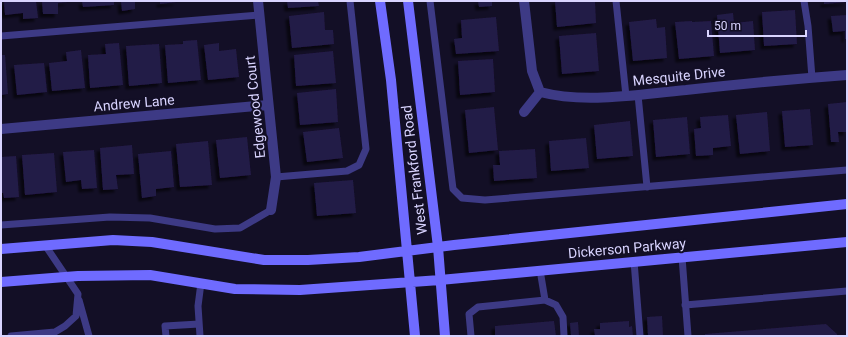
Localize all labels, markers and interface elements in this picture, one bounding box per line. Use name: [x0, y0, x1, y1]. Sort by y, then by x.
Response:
scale bar: [708, 12, 806, 38]
text: 50 m: [714, 19, 741, 33]
street label: Edgewood Court: [242, 54, 268, 159]
street label: Mesquite Drive: [632, 63, 726, 89]
street label: Andrew Lane: [93, 91, 175, 115]
street label: West Frankford Road: [398, 104, 430, 236]
street label: Dickerson Parkway: [567, 235, 687, 261]

